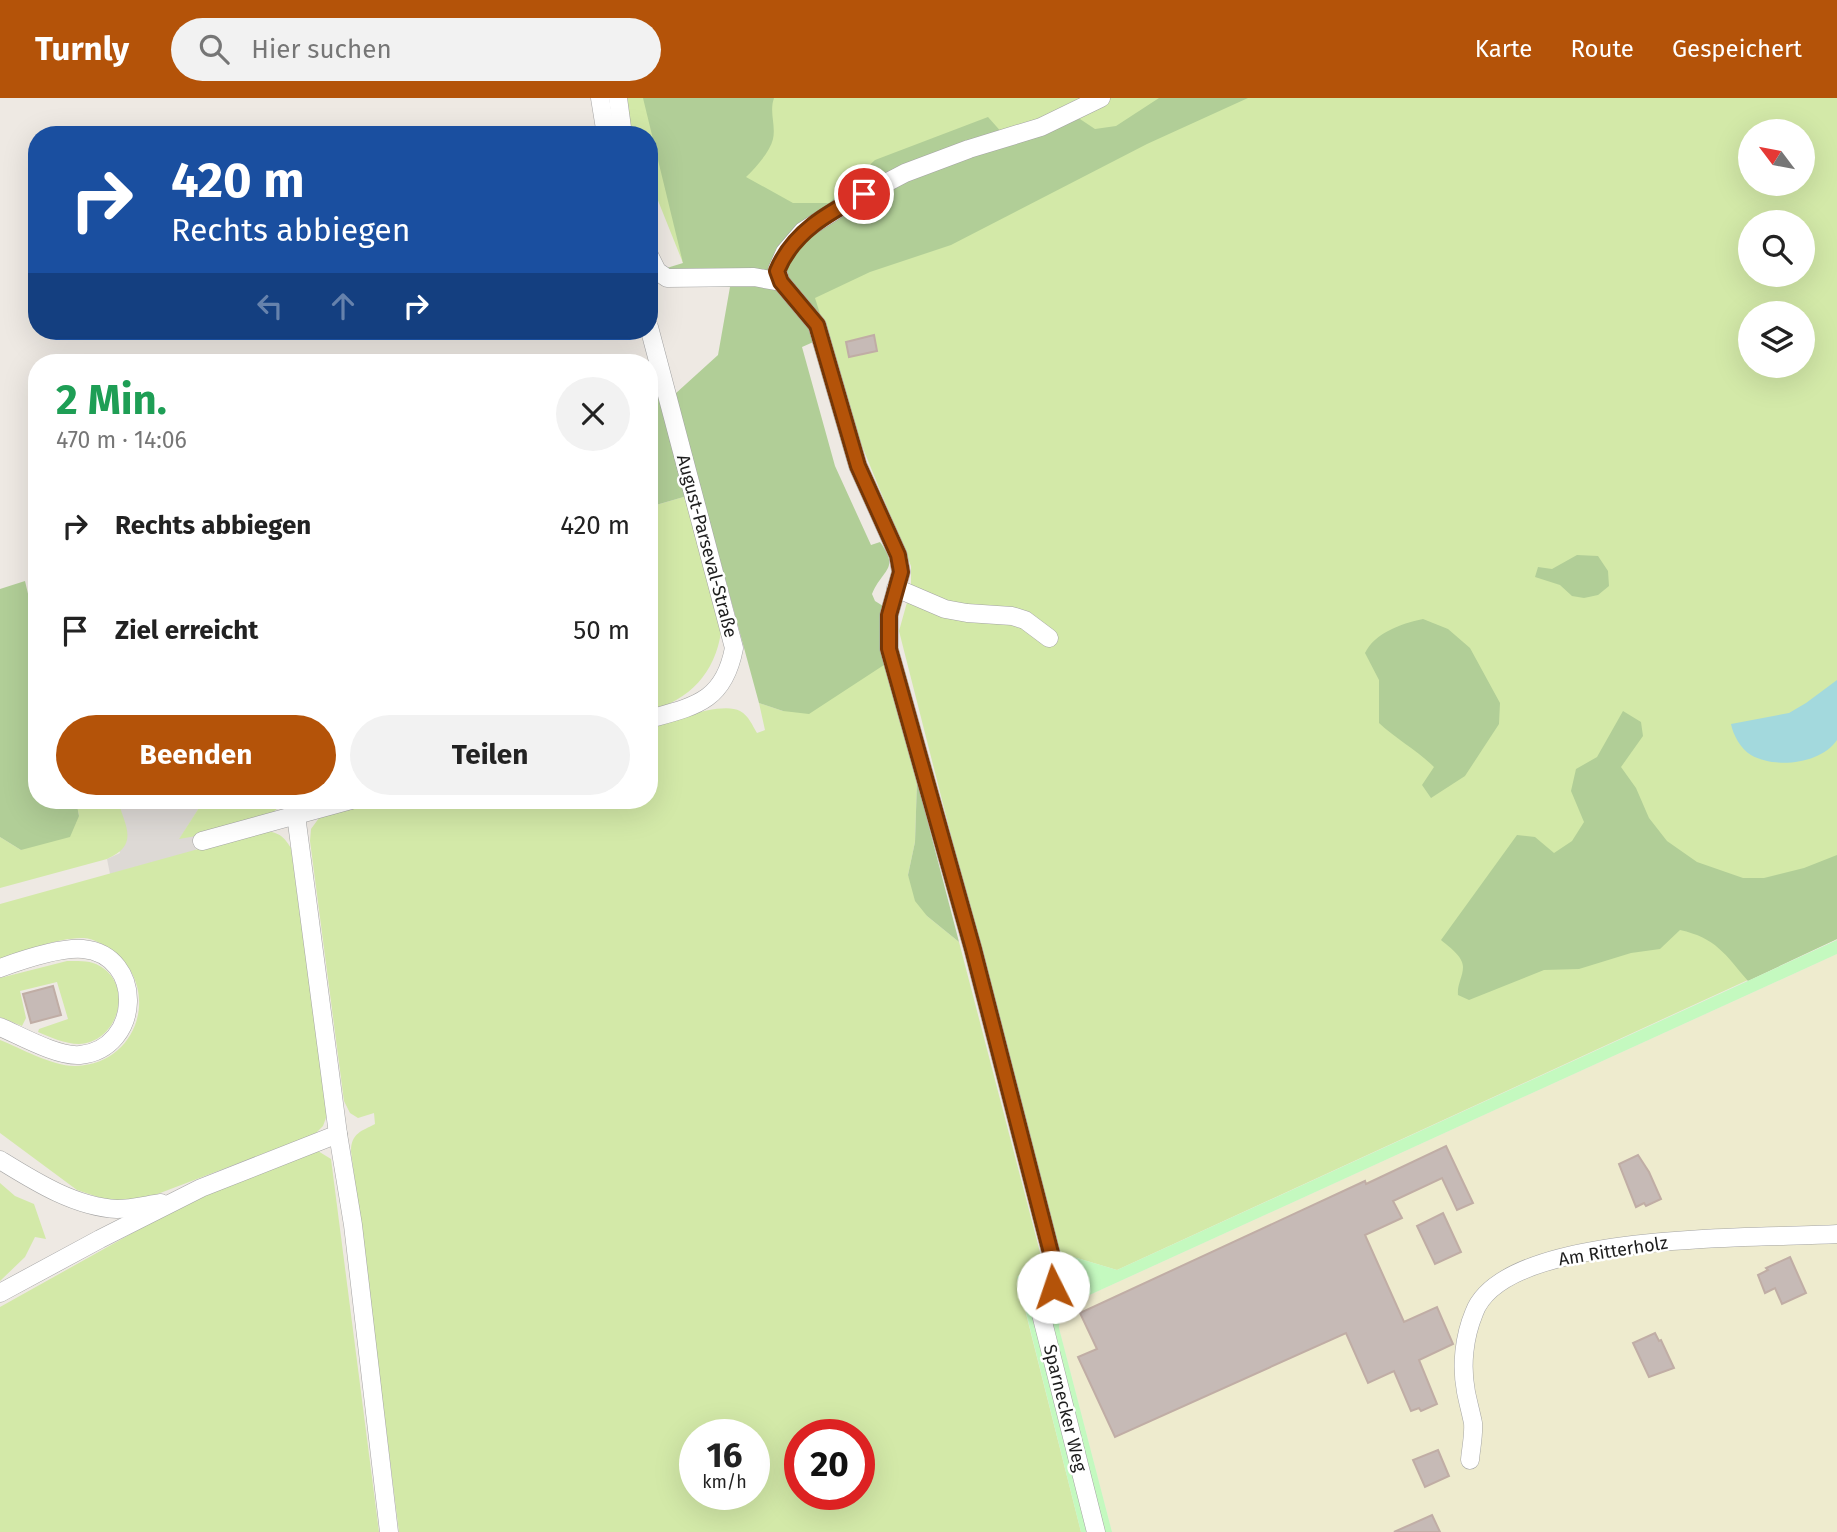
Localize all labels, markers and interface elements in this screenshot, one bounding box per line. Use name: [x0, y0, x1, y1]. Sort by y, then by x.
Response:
search box: [171, 18, 661, 81]
text: Turnly: [35, 29, 129, 69]
icon: search: [195, 30, 233, 68]
text: Hier suchen: [251, 34, 392, 65]
text: Karte: [1475, 35, 1532, 63]
text: Route: [1570, 35, 1634, 63]
text: Gespeichert: [1672, 35, 1802, 63]
north arrow: [1738, 119, 1815, 196]
map controls: [1738, 119, 1815, 378]
text: 420 m: [171, 151, 305, 210]
icon: right: [56, 154, 147, 245]
pin: [834, 164, 894, 224]
icon: arrive: [845, 175, 883, 213]
button: search: [1738, 210, 1815, 287]
text: Rechts abbiegen: [171, 211, 411, 249]
icon: left: [251, 287, 289, 325]
icon: ahead: [324, 287, 362, 325]
icon: right: [397, 287, 435, 325]
button: layers: [1738, 301, 1815, 378]
text: 2 Min.: [56, 375, 167, 425]
button: close: [556, 377, 630, 451]
text: 470 m · 14:06: [56, 426, 187, 454]
street label: August-Parseval-Straße: [672, 452, 742, 640]
icon: right: [56, 507, 94, 545]
text: Rechts abbiegen: [115, 510, 311, 541]
text: 420 m: [560, 510, 630, 541]
icon: arrive: [56, 612, 94, 650]
text: Ziel erreicht: [115, 615, 258, 646]
text: 50 m: [573, 615, 630, 646]
button: Beenden: [56, 715, 336, 795]
button: Teilen: [350, 715, 630, 795]
street label: Am Ritterholz: [1557, 1231, 1669, 1270]
position arrow: [1016, 1250, 1090, 1324]
street label: Sparnecker Weg: [1039, 1342, 1092, 1475]
speed limit sign: 20: [784, 1419, 875, 1510]
text: 16: [707, 1434, 742, 1476]
text: km/h: [702, 1471, 747, 1493]

